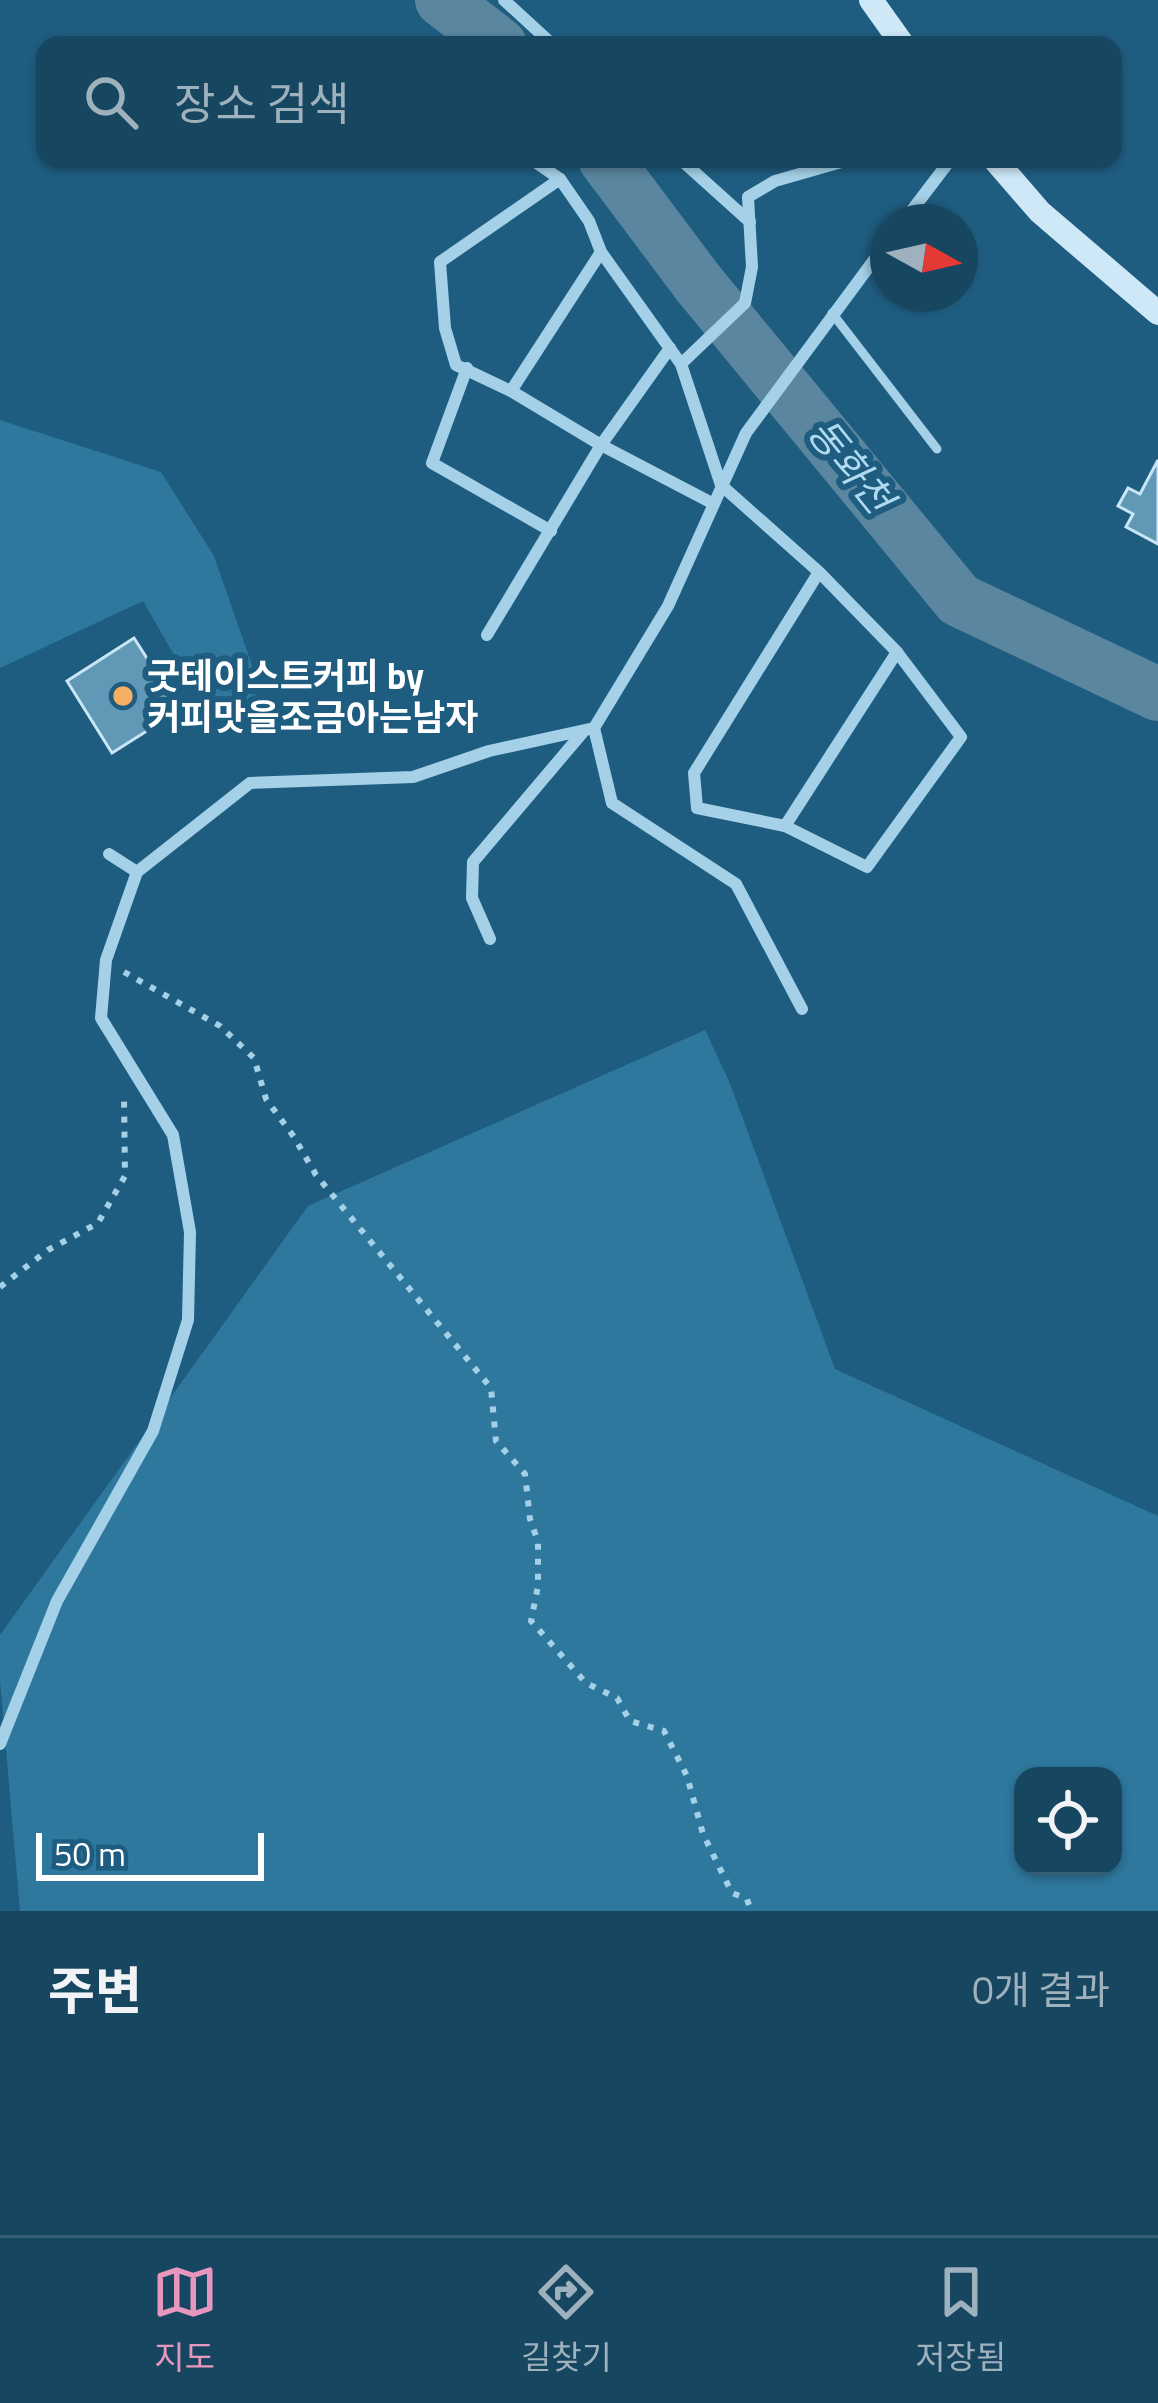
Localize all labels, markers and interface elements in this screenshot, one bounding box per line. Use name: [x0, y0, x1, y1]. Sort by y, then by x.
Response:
search box: [36, 36, 1122, 168]
icon: search: [78, 69, 144, 135]
text: 장소 검색: [174, 69, 350, 137]
north arrow: [870, 204, 978, 312]
water label: 동화천: [794, 405, 910, 529]
place label: 굿테이스트커피 by 커피맛을조금아는남자: [147, 648, 478, 744]
marker: 굿테이스트커피 by 커피맛을조금아는남자: [110, 683, 136, 709]
map controls: [1014, 1767, 1122, 1875]
button: locate: [1014, 1767, 1122, 1875]
scale bar: [36, 1827, 264, 1880]
text: 50 m: [54, 1829, 126, 1879]
text: 주변: [48, 1951, 142, 2029]
text: 0개 결과: [972, 1960, 1110, 2019]
tab: 지도: [152, 2259, 218, 2382]
tab: 길찾기: [521, 2259, 612, 2382]
tab: 저장됨: [915, 2259, 1006, 2382]

